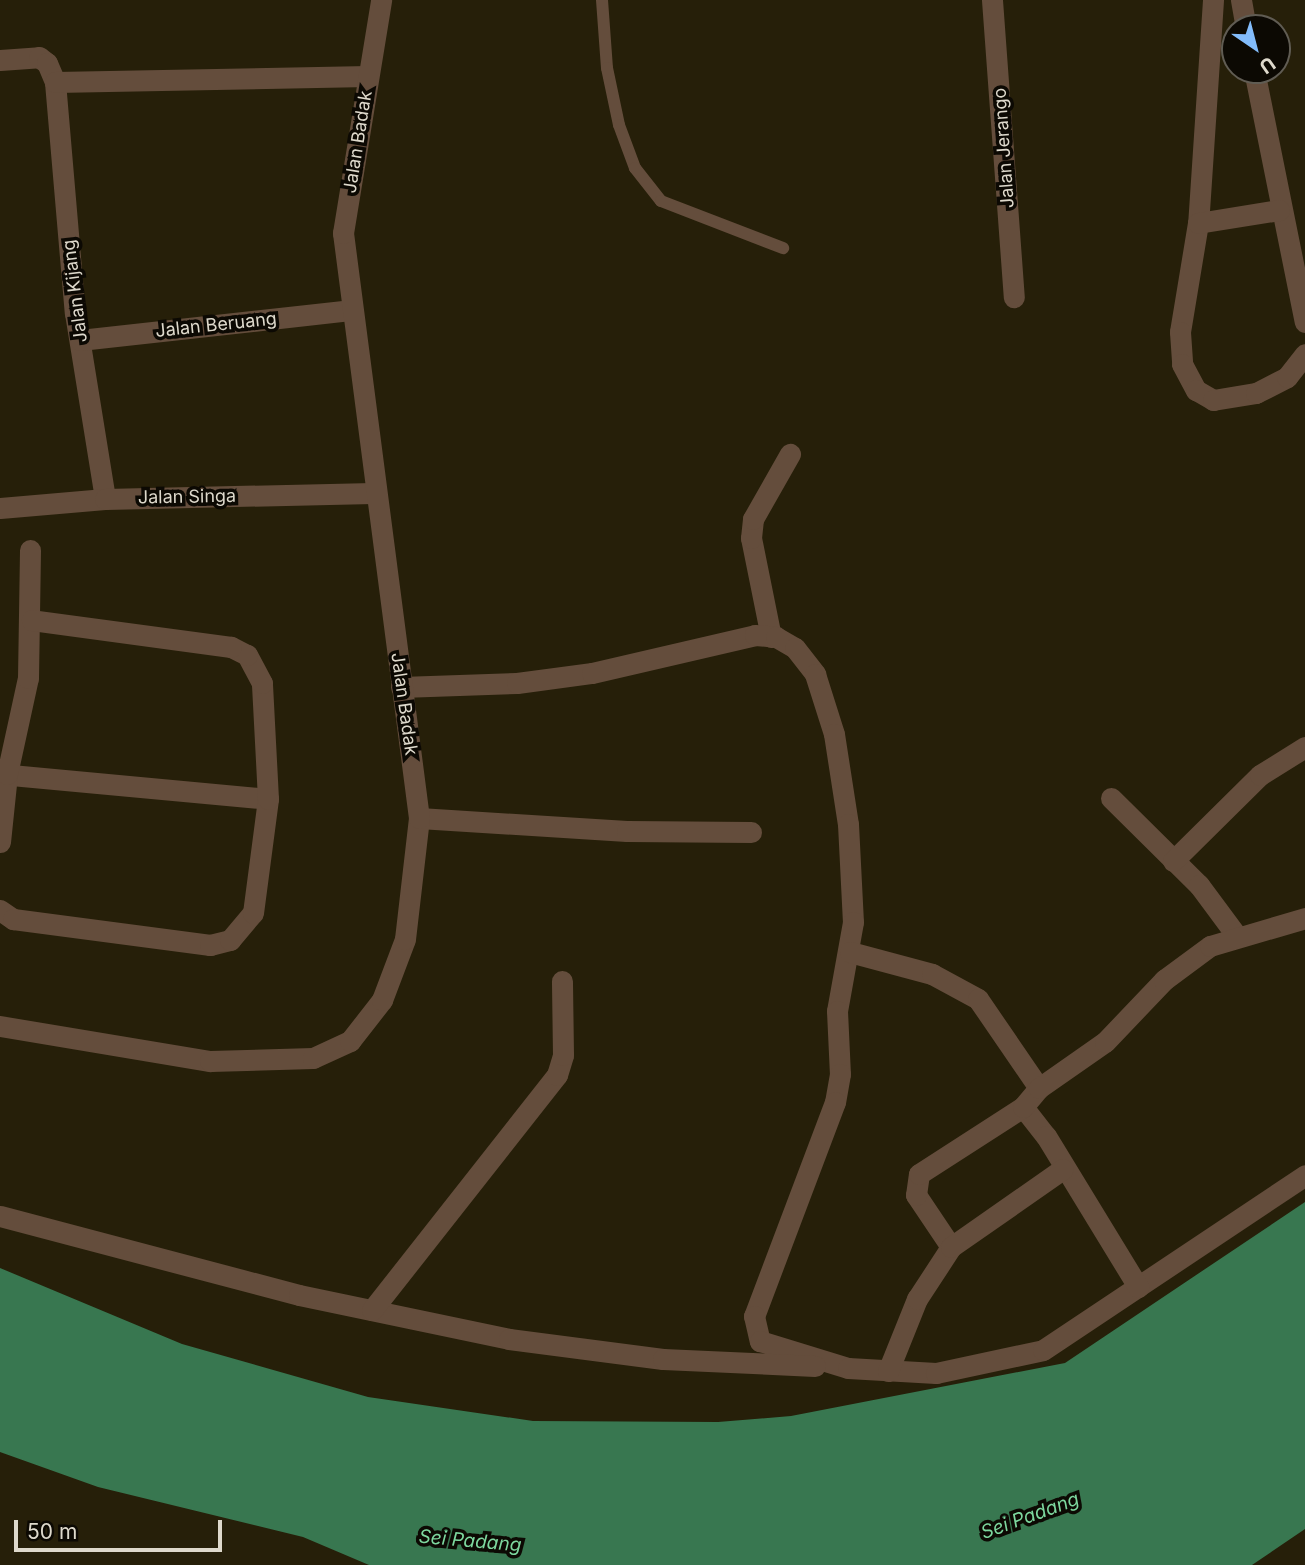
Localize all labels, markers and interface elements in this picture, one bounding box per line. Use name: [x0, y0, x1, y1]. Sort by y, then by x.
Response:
north arrow: [1221, 14, 1291, 84]
text: U: [1255, 52, 1279, 78]
street label: Jalan Jerango: [989, 87, 1019, 209]
street label: Jalan Badak: [339, 89, 377, 195]
street label: Jalan Kijang: [58, 238, 92, 344]
street label: Jalan Beruang: [154, 308, 278, 342]
street label: Jalan Singa: [138, 485, 236, 509]
street label: Jalan Badak: [386, 651, 422, 757]
water label: Sei Padang: [978, 1488, 1082, 1544]
scale bar: [18, 1506, 226, 1550]
text: 50 m: [27, 1519, 77, 1544]
water label: Sei Padang: [418, 1525, 522, 1557]

